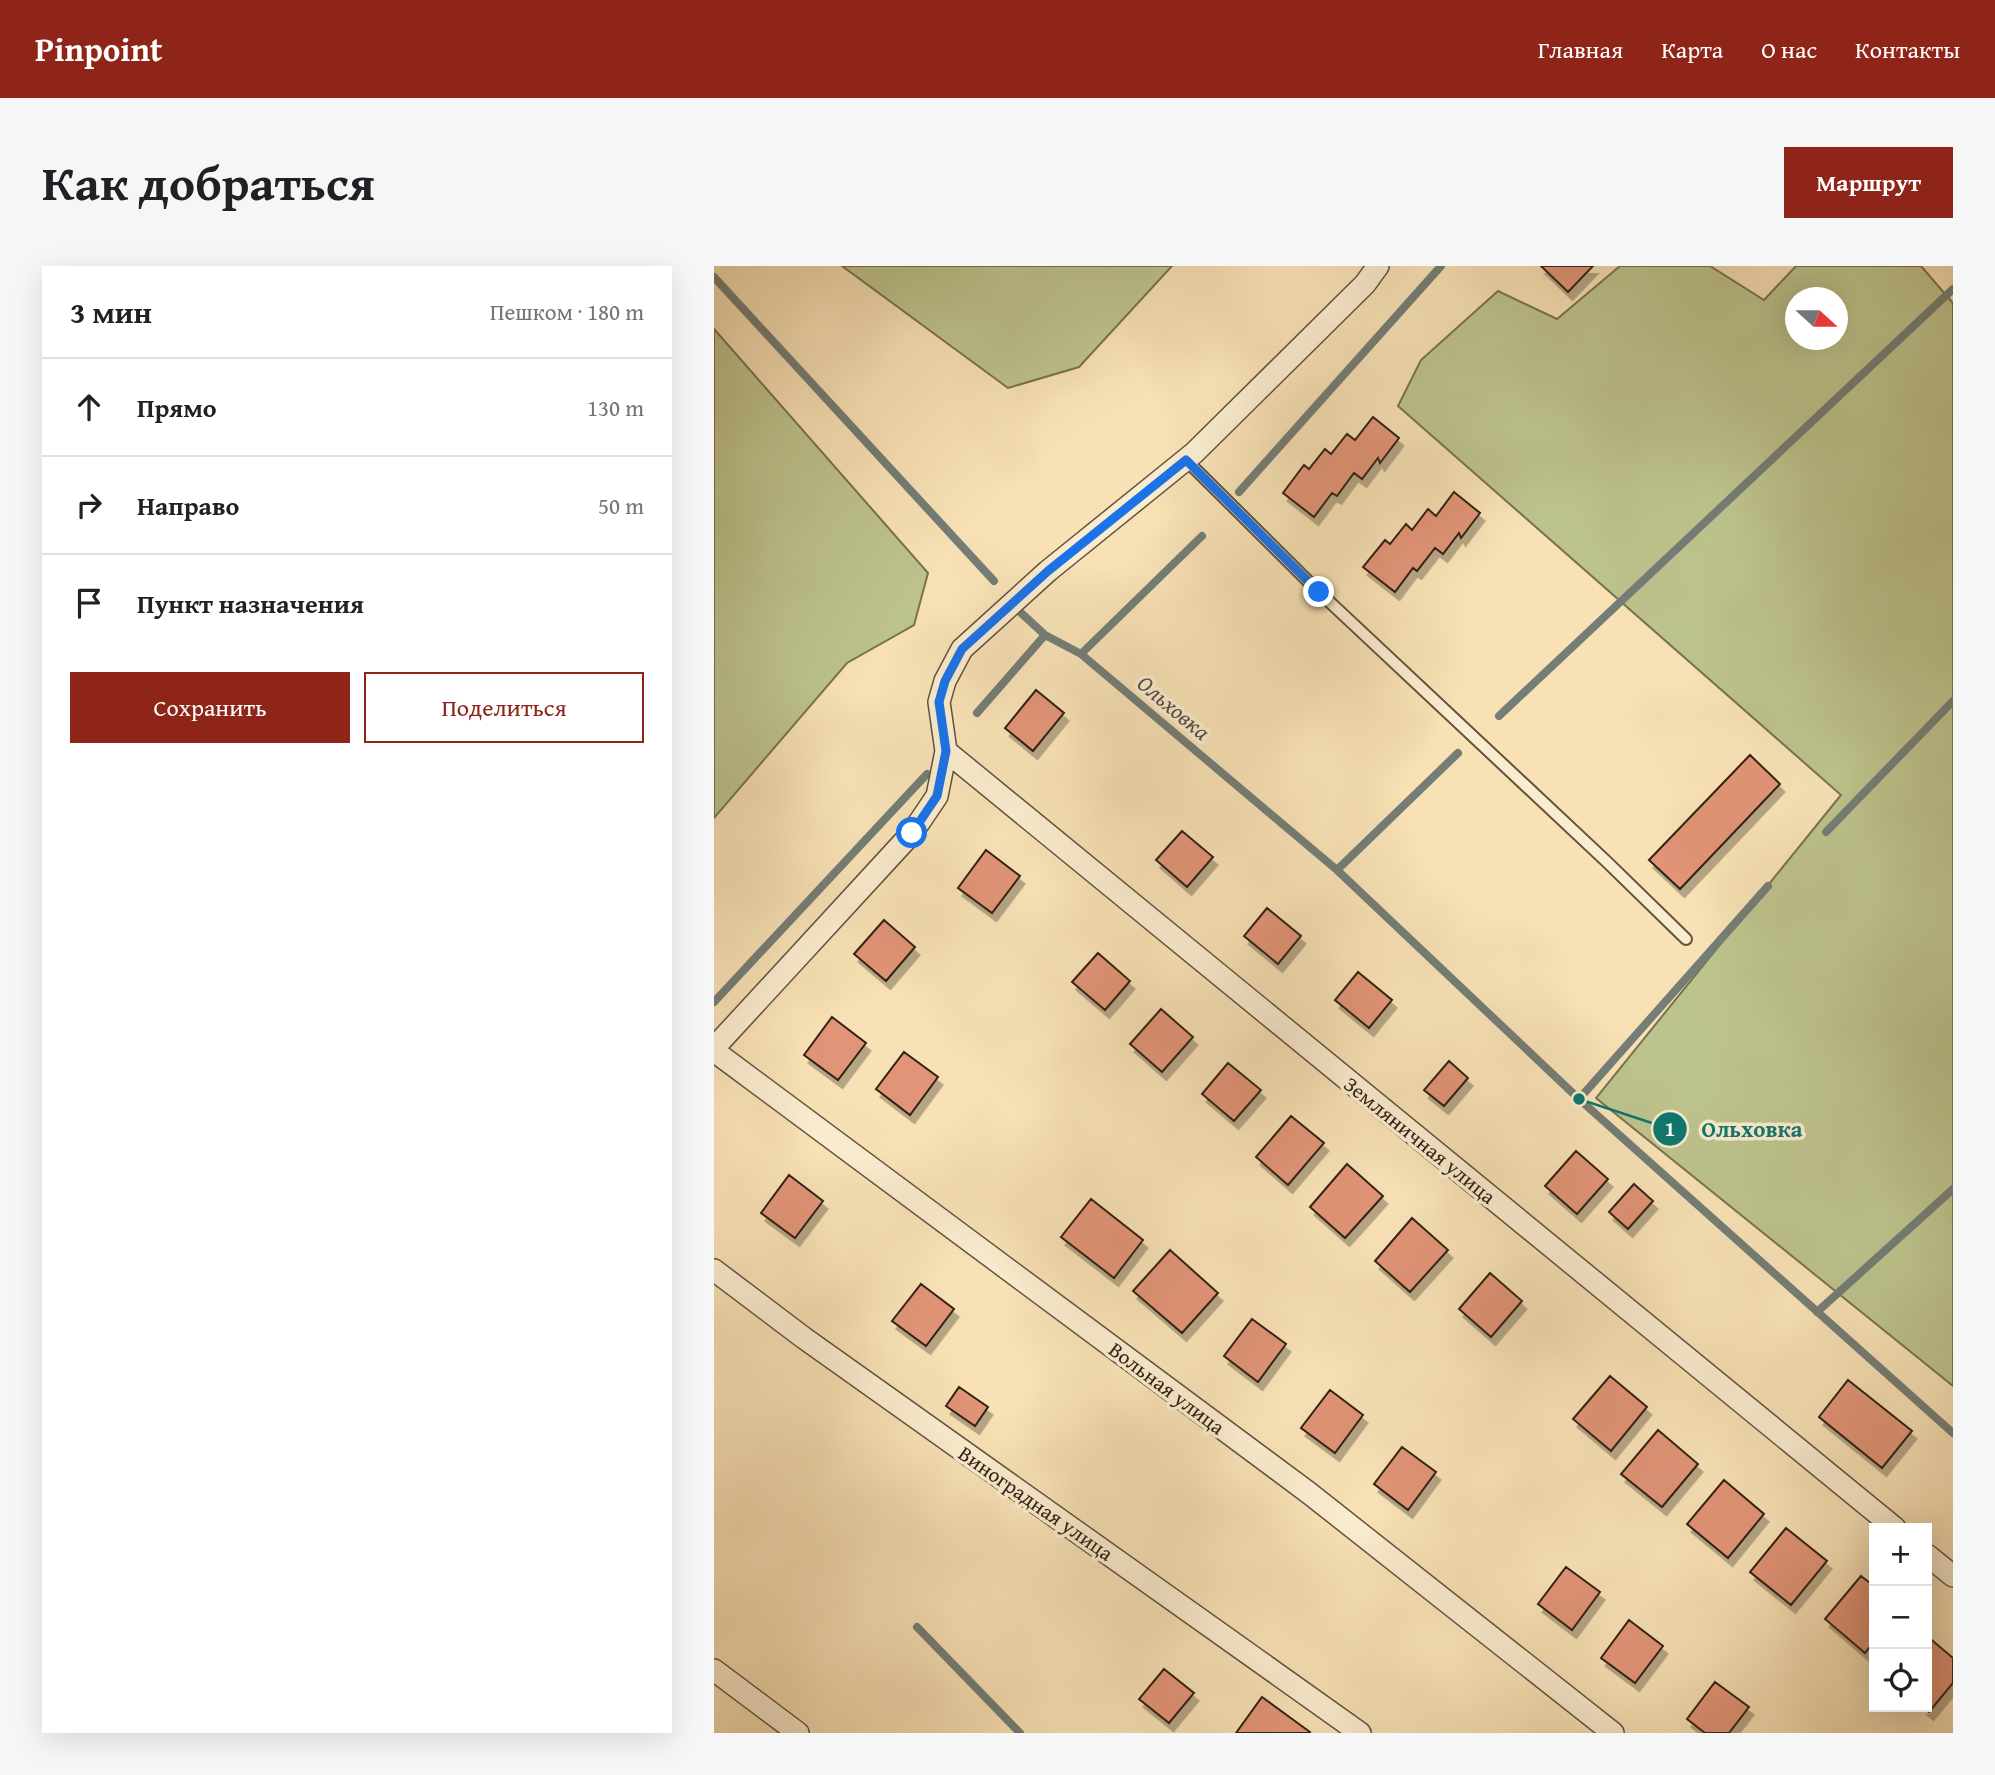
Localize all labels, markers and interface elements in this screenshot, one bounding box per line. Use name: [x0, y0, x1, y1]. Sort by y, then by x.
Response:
text: Pinpoint: [35, 25, 162, 73]
text: Главная: [1538, 32, 1623, 67]
text: Карта: [1661, 32, 1723, 67]
text: О нас: [1761, 32, 1817, 67]
text: Контакты: [1855, 32, 1960, 67]
text: Как добраться: [42, 146, 375, 218]
button: Маршрут: [1784, 147, 1953, 218]
north arrow: [1785, 287, 1848, 350]
text: 3 мин: [70, 290, 152, 334]
text: Пешком · 180 m: [490, 295, 644, 328]
icon: ahead: [70, 388, 108, 426]
text: Прямо: [137, 388, 217, 427]
text: 130 m: [587, 391, 644, 424]
icon: right: [70, 486, 108, 524]
text: Направо: [137, 486, 239, 525]
text: 50 m: [598, 489, 644, 522]
route end: [1303, 576, 1334, 607]
icon: arrive: [70, 584, 108, 622]
text: Пункт назначения: [137, 584, 364, 623]
water label: Ольховка: [1130, 667, 1218, 748]
button: Сохранить: [70, 672, 350, 743]
button: Поделиться: [364, 672, 644, 743]
route start: [896, 817, 927, 848]
street label: Земляничная улица: [1337, 1069, 1503, 1211]
callout: Ольховка: [1652, 1107, 1816, 1151]
text: Ольховка: [1701, 1112, 1803, 1145]
text: 1: [1665, 1113, 1675, 1144]
street label: Вольная улица: [1102, 1334, 1232, 1442]
street label: Виноградная улица: [952, 1438, 1120, 1568]
map controls: [1869, 1523, 1932, 1712]
button: +: [1869, 1523, 1932, 1586]
button: −: [1869, 1586, 1932, 1649]
button: locate: [1869, 1649, 1932, 1712]

